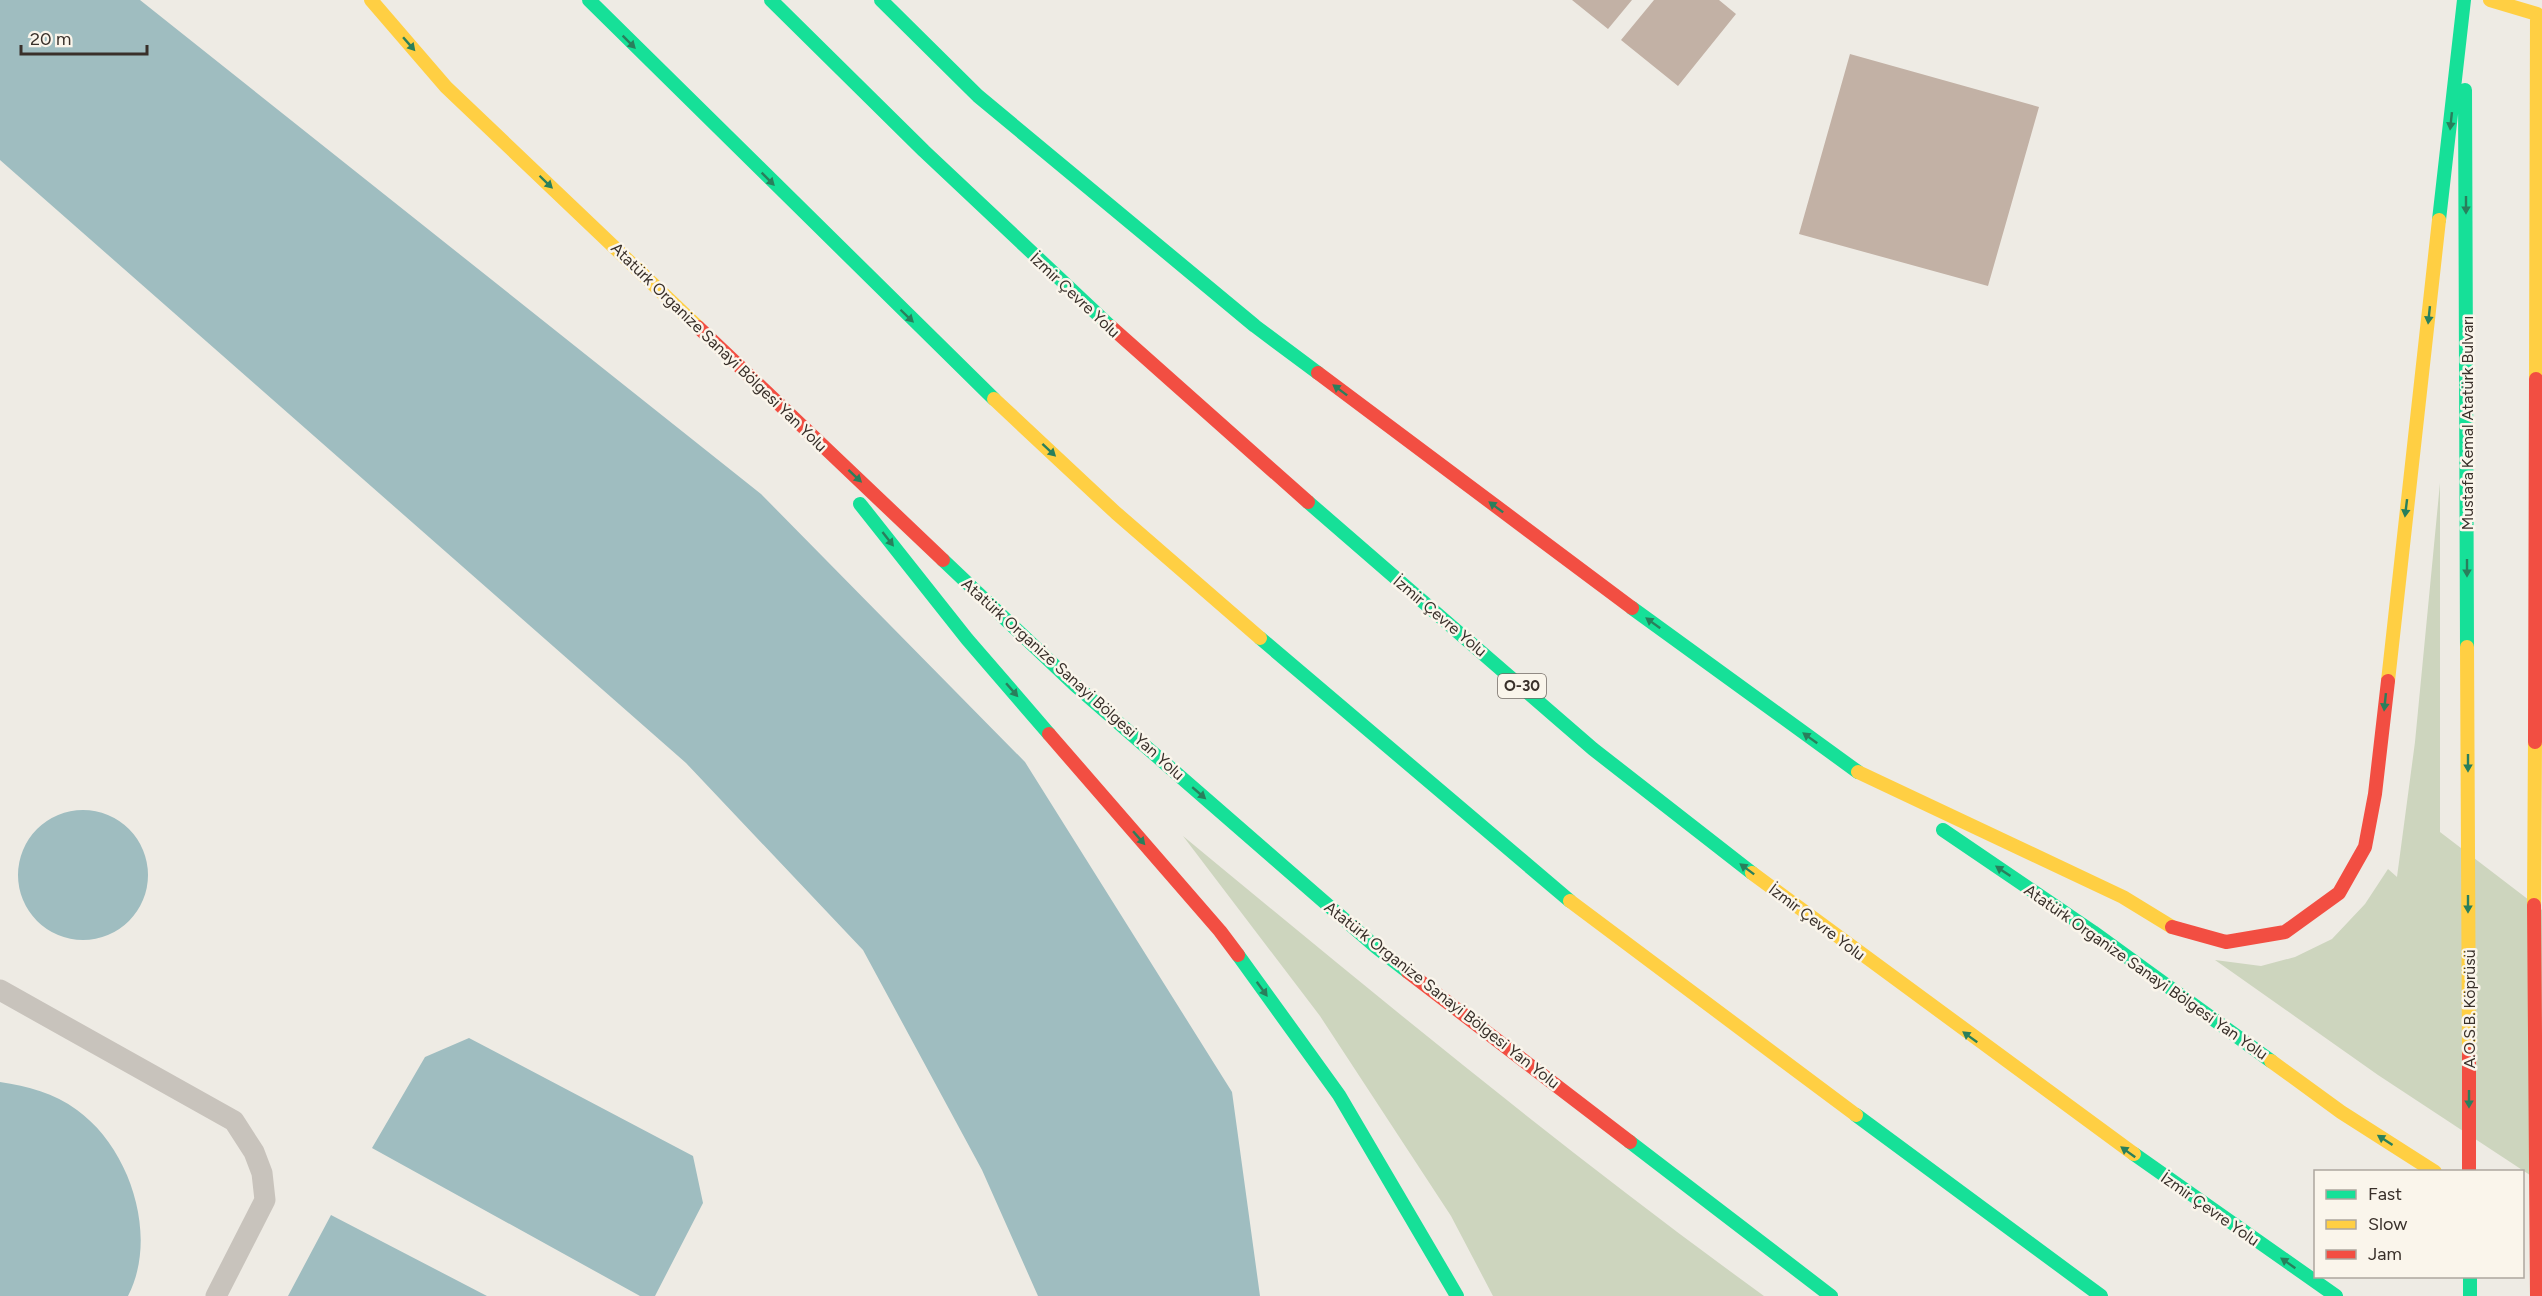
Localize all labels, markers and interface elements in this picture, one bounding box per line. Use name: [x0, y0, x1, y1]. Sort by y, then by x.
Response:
scale bar: [21, 18, 147, 56]
text: 20 m: [30, 28, 71, 50]
one-way arrow: [622, 34, 636, 48]
one-way arrow: [402, 36, 415, 51]
one-way arrow: [2446, 111, 2455, 130]
one-way arrow: [760, 172, 774, 186]
one-way arrow: [539, 175, 553, 189]
one-way arrow: [2461, 196, 2471, 215]
street label: Atatürk Organize Sanayi Bölgesi Yan Yolu: [607, 239, 831, 455]
street label: İzmir Çevre Yolu: [1026, 249, 1124, 341]
one-way arrow: [2424, 305, 2434, 324]
one-way arrow: [900, 308, 914, 322]
street label: Mustafa Kemal Atatürk Bulvarı: [2458, 316, 2477, 530]
one-way arrow: [1332, 384, 1348, 396]
one-way arrow: [1041, 443, 1056, 457]
one-way arrow: [847, 469, 861, 483]
one-way arrow: [2401, 499, 2411, 518]
one-way arrow: [1488, 501, 1504, 513]
one-way arrow: [881, 532, 893, 547]
one-way arrow: [2462, 559, 2472, 578]
street label: İzmir Çevre Yolu: [1390, 572, 1490, 660]
street label: Atatürk Organize Sanayi Bölgesi Yan Yolu: [958, 574, 1188, 784]
one-way arrow: [1645, 617, 1661, 629]
road number: O-30: [1498, 674, 1546, 698]
one-way arrow: [1005, 682, 1018, 698]
one-way arrow: [2380, 693, 2389, 712]
one-way arrow: [1803, 732, 1818, 744]
one-way arrow: [2463, 754, 2473, 773]
one-way arrow: [1191, 786, 1206, 799]
one-way arrow: [1132, 830, 1145, 845]
one-way arrow: [1740, 863, 1756, 875]
one-way arrow: [1995, 865, 2011, 877]
street label: İzmir Çevre Yolu: [1765, 880, 1869, 964]
street label: Atatürk Organize Sanayi Bölgesi Yan Yolu: [2021, 880, 2271, 1064]
one-way arrow: [2463, 895, 2473, 914]
street label: Atatürk Organize Sanayi Bölgesi Yan Yolu: [1321, 897, 1563, 1093]
street label: A.O.S.B. Köprüsü: [2460, 949, 2479, 1069]
one-way arrow: [1256, 980, 1268, 996]
one-way arrow: [1963, 1031, 1979, 1043]
one-way arrow: [2464, 1090, 2474, 1109]
one-way arrow: [2377, 1135, 2393, 1146]
one-way arrow: [2121, 1146, 2137, 1158]
street label: İzmir Çevre Yolu: [2157, 1168, 2263, 1250]
legend: [2314, 1170, 2524, 1278]
text: Fast: [2368, 1183, 2402, 1205]
text: Slow: [2368, 1213, 2407, 1235]
text: Jam: [2368, 1243, 2402, 1265]
one-way arrow: [2281, 1257, 2297, 1269]

